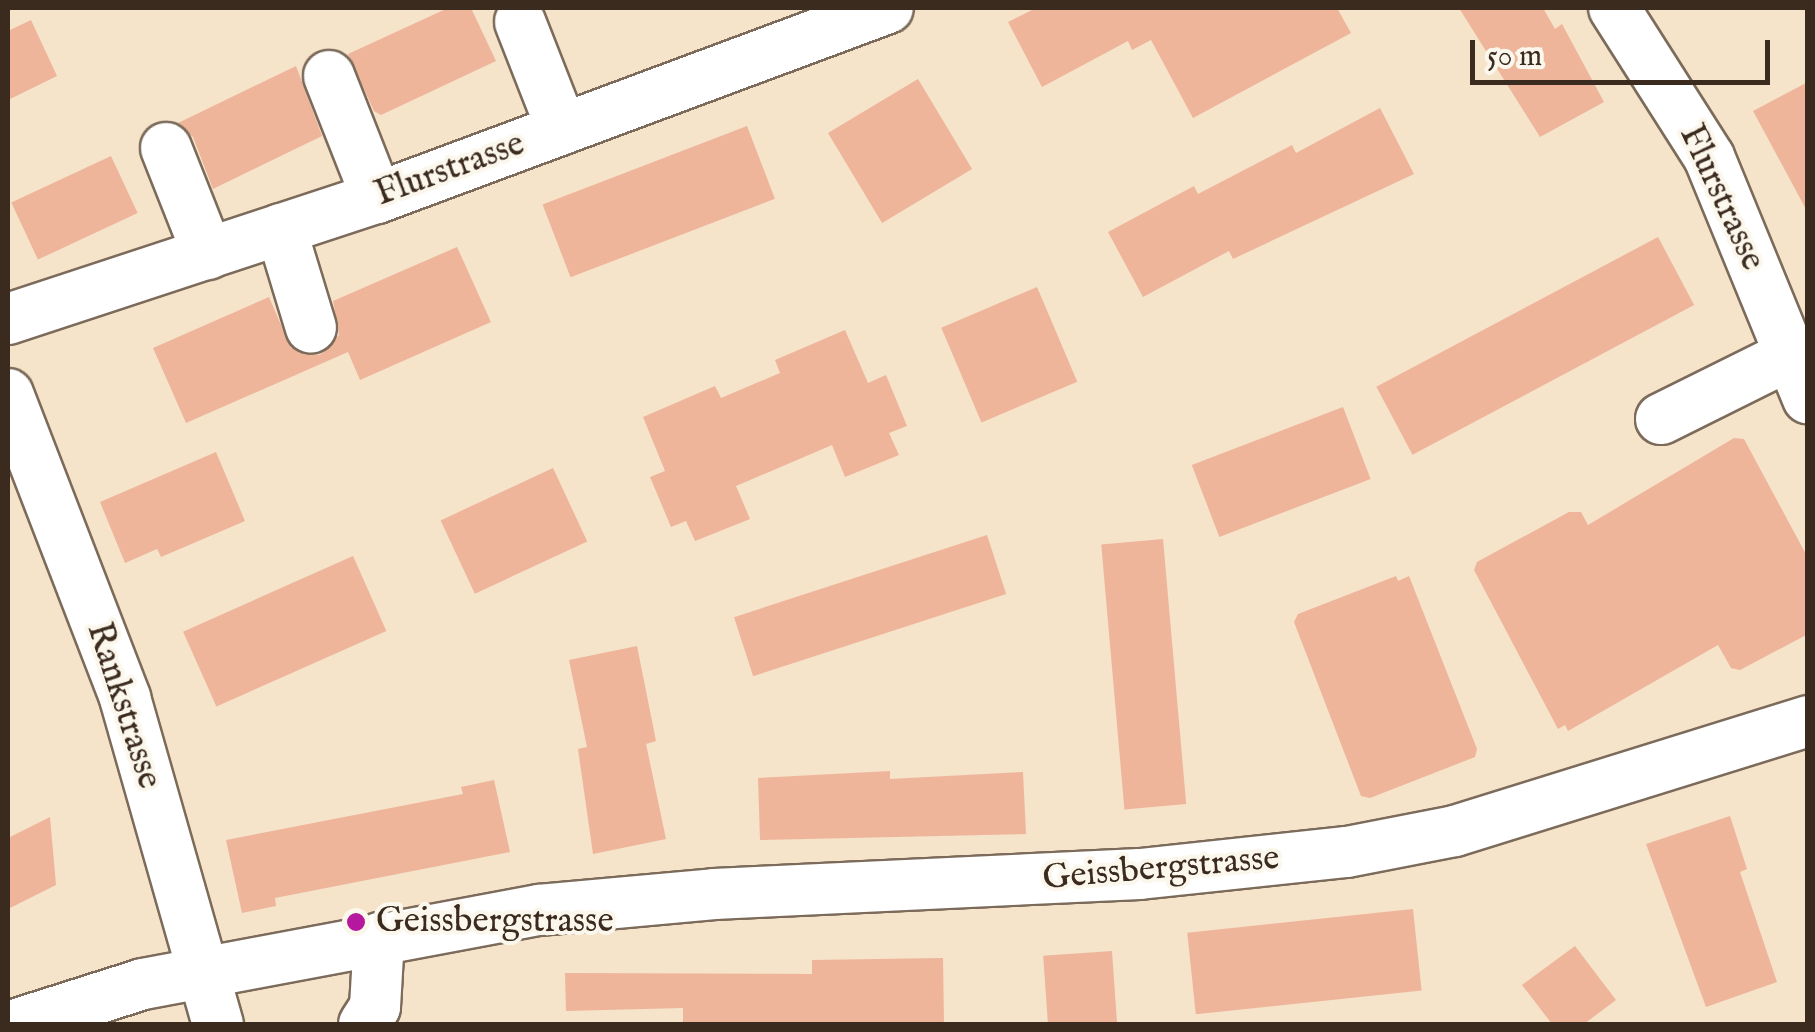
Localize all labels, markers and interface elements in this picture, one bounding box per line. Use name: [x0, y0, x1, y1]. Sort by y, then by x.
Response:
scale bar: [1475, 20, 1775, 82]
text: 50 m: [1487, 38, 1542, 76]
street label: Flurstrasse: [1669, 119, 1773, 277]
street label: Flurstrasse: [370, 124, 530, 216]
street label: Rankstrasse: [76, 618, 170, 794]
street label: Geissbergstrasse: [1041, 838, 1281, 900]
place label: Geissbergstrasse: [376, 901, 613, 943]
marker: Geissbergstrasse: [345, 911, 367, 933]

